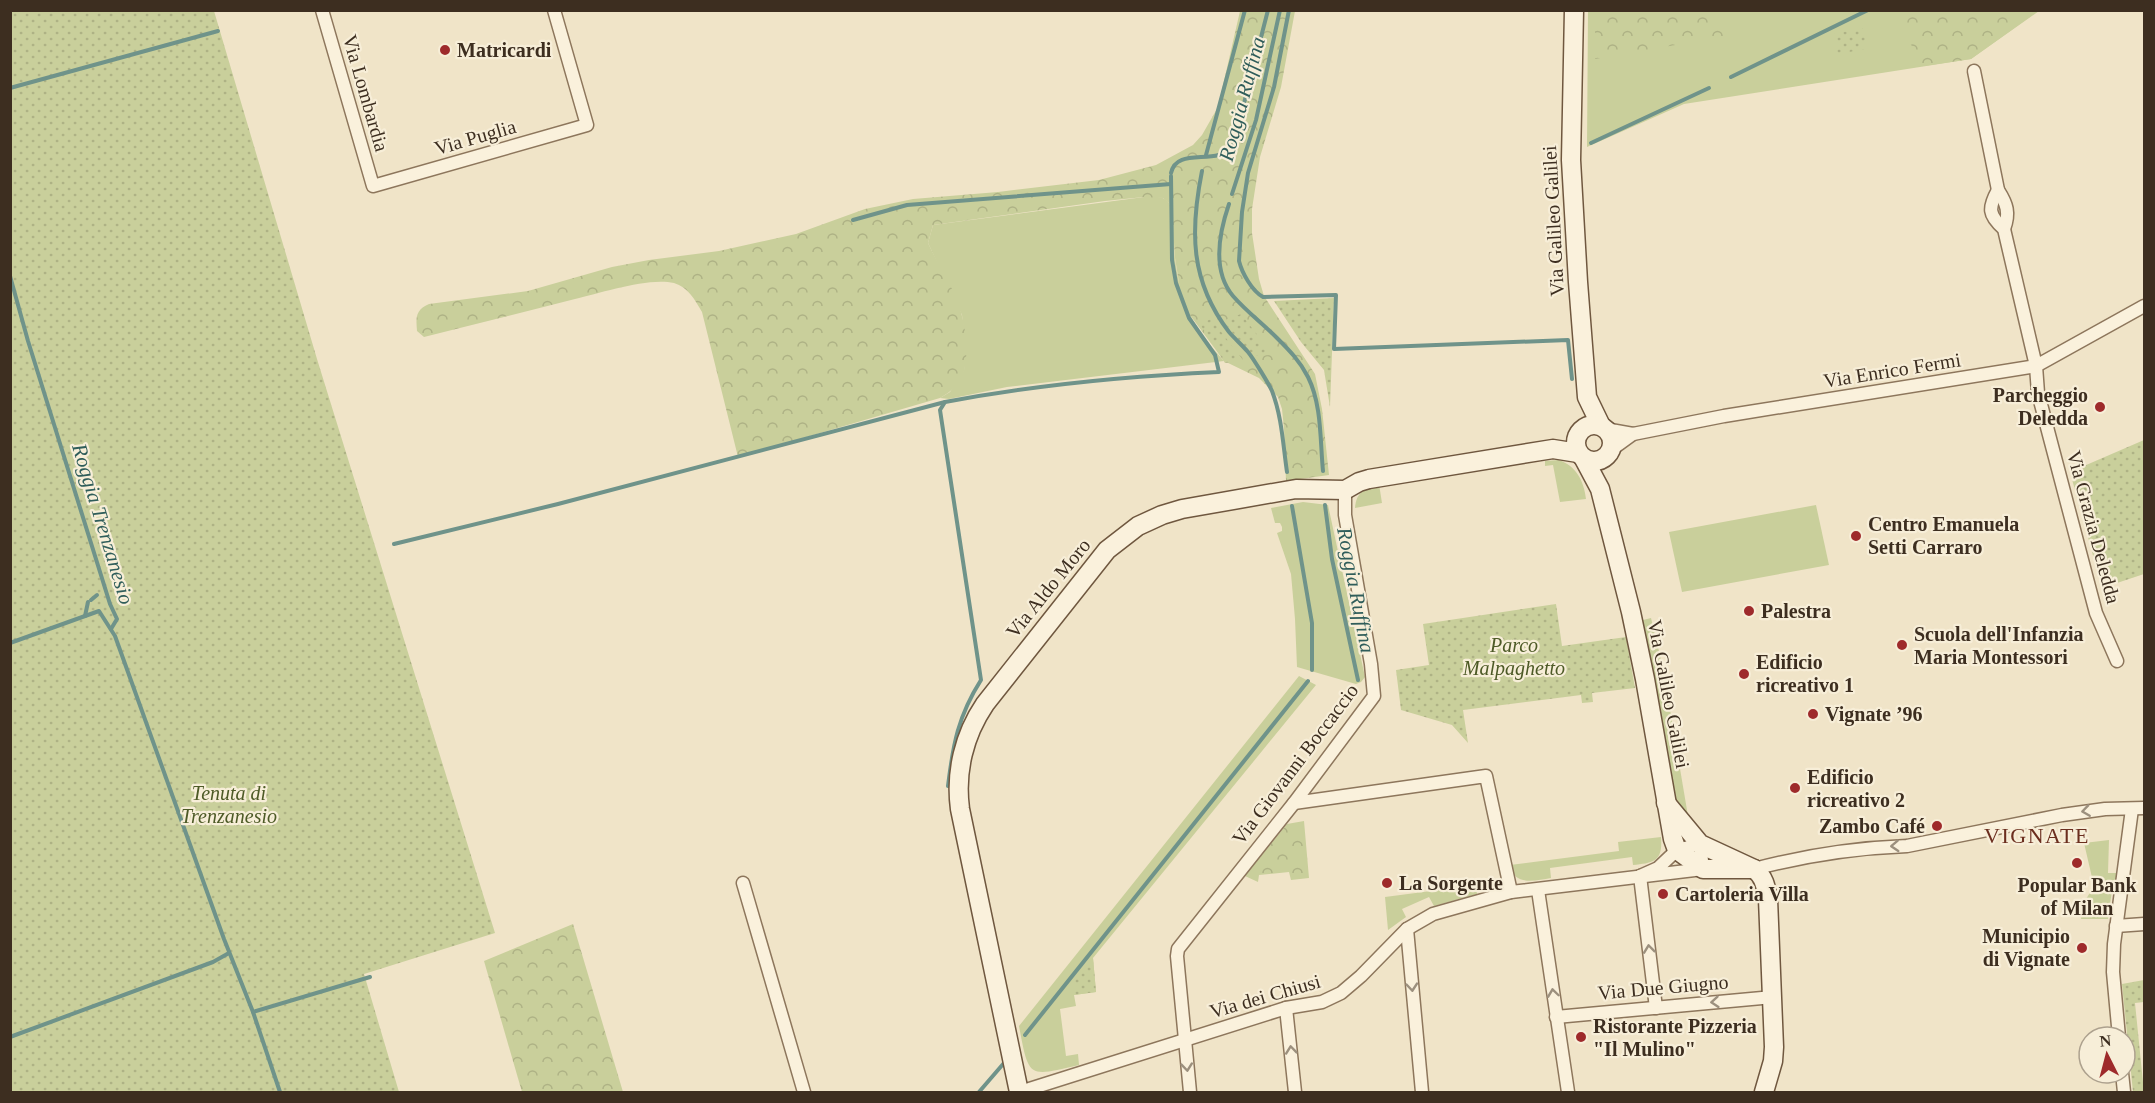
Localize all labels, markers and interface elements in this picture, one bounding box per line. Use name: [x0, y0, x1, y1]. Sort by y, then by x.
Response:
street label: Via Lombardia: [339, 32, 393, 154]
water label: Roggia Ruffina: [1214, 34, 1270, 165]
place label: Matricardi: [457, 39, 552, 61]
marker: Matricardi: [438, 43, 452, 57]
street label: Via Puglia: [432, 115, 519, 160]
street label: Via Galileo Galilei: [1538, 145, 1568, 297]
street label: Via Enrico Fermi: [1822, 348, 1963, 392]
place label: Parcheggio Deledda: [1993, 384, 2088, 429]
marker: Parcheggio Deledda: [2093, 400, 2107, 414]
water label: Roggia Trenzanesio: [67, 440, 139, 607]
street label: Via Grazia Deledda: [2063, 448, 2125, 606]
place label: Centro Emanuela Setti Carraro: [1868, 513, 2019, 558]
water label: Roggia Ruffina: [1332, 524, 1380, 655]
marker: Centro Emanuela Setti Carraro: [1849, 529, 1863, 543]
street label: Via Aldo Moro: [1001, 534, 1095, 642]
place label: Palestra: [1761, 600, 1831, 622]
marker: Palestra: [1742, 604, 1756, 618]
street label: Via Galileo Galilei: [1644, 618, 1694, 771]
place label: Scuola dell'Infanzia Maria Montessori: [1914, 623, 2083, 668]
park label: Parco Malpaghetto: [1462, 634, 1565, 680]
marker: Scuola dell'Infanzia Maria Montessori: [1895, 638, 1909, 652]
place label: Edificio ricreativo 1: [1756, 651, 1854, 696]
marker: Edificio ricreativo 1: [1737, 667, 1751, 681]
street label: Via Giovanni Boccaccio: [1227, 679, 1363, 849]
place label: Vignate ’96: [1825, 703, 1923, 726]
marker: Vignate ’96: [1806, 707, 1820, 721]
place label: Edificio ricreativo 2: [1807, 766, 1905, 811]
marker: Edificio ricreativo 2: [1788, 781, 1802, 795]
park label: Tenuta di Trenzanesio: [181, 782, 277, 827]
one-way arrow: [2082, 805, 2091, 817]
place label: Zambo Café: [1819, 815, 1925, 837]
marker: Zambo Café: [1930, 819, 1944, 833]
district label: VIGNATE: [1984, 823, 2090, 848]
one-way arrow: [1890, 840, 1899, 853]
marker: Popular Bank of Milan: [2070, 856, 2084, 870]
place label: La Sorgente: [1399, 872, 1503, 895]
place label: Popular Bank of Milan: [2017, 874, 2137, 919]
marker: La Sorgente: [1380, 876, 1394, 890]
place label: Cartoleria Villa: [1675, 883, 1809, 905]
marker: Cartoleria Villa: [1656, 887, 1670, 901]
place label: Municipio di Vignate: [1982, 925, 2070, 971]
marker: Municipio di Vignate: [2075, 941, 2089, 955]
one-way arrow: [1643, 945, 1656, 954]
street label: Via dei Chiusi: [1207, 970, 1323, 1022]
street label: Via Due Giugno: [1597, 970, 1729, 1005]
one-way arrow: [1405, 982, 1418, 991]
one-way arrow: [1547, 988, 1559, 998]
one-way arrow: [1711, 995, 1720, 1008]
place label: Ristorante Pizzeria "Il Mulino": [1593, 1015, 1757, 1060]
north arrow: [2077, 1025, 2137, 1085]
marker: Ristorante Pizzeria "Il Mulino": [1574, 1030, 1588, 1044]
text: N: [2099, 1031, 2113, 1050]
one-way arrow: [1285, 1046, 1297, 1055]
one-way arrow: [1181, 1062, 1193, 1071]

